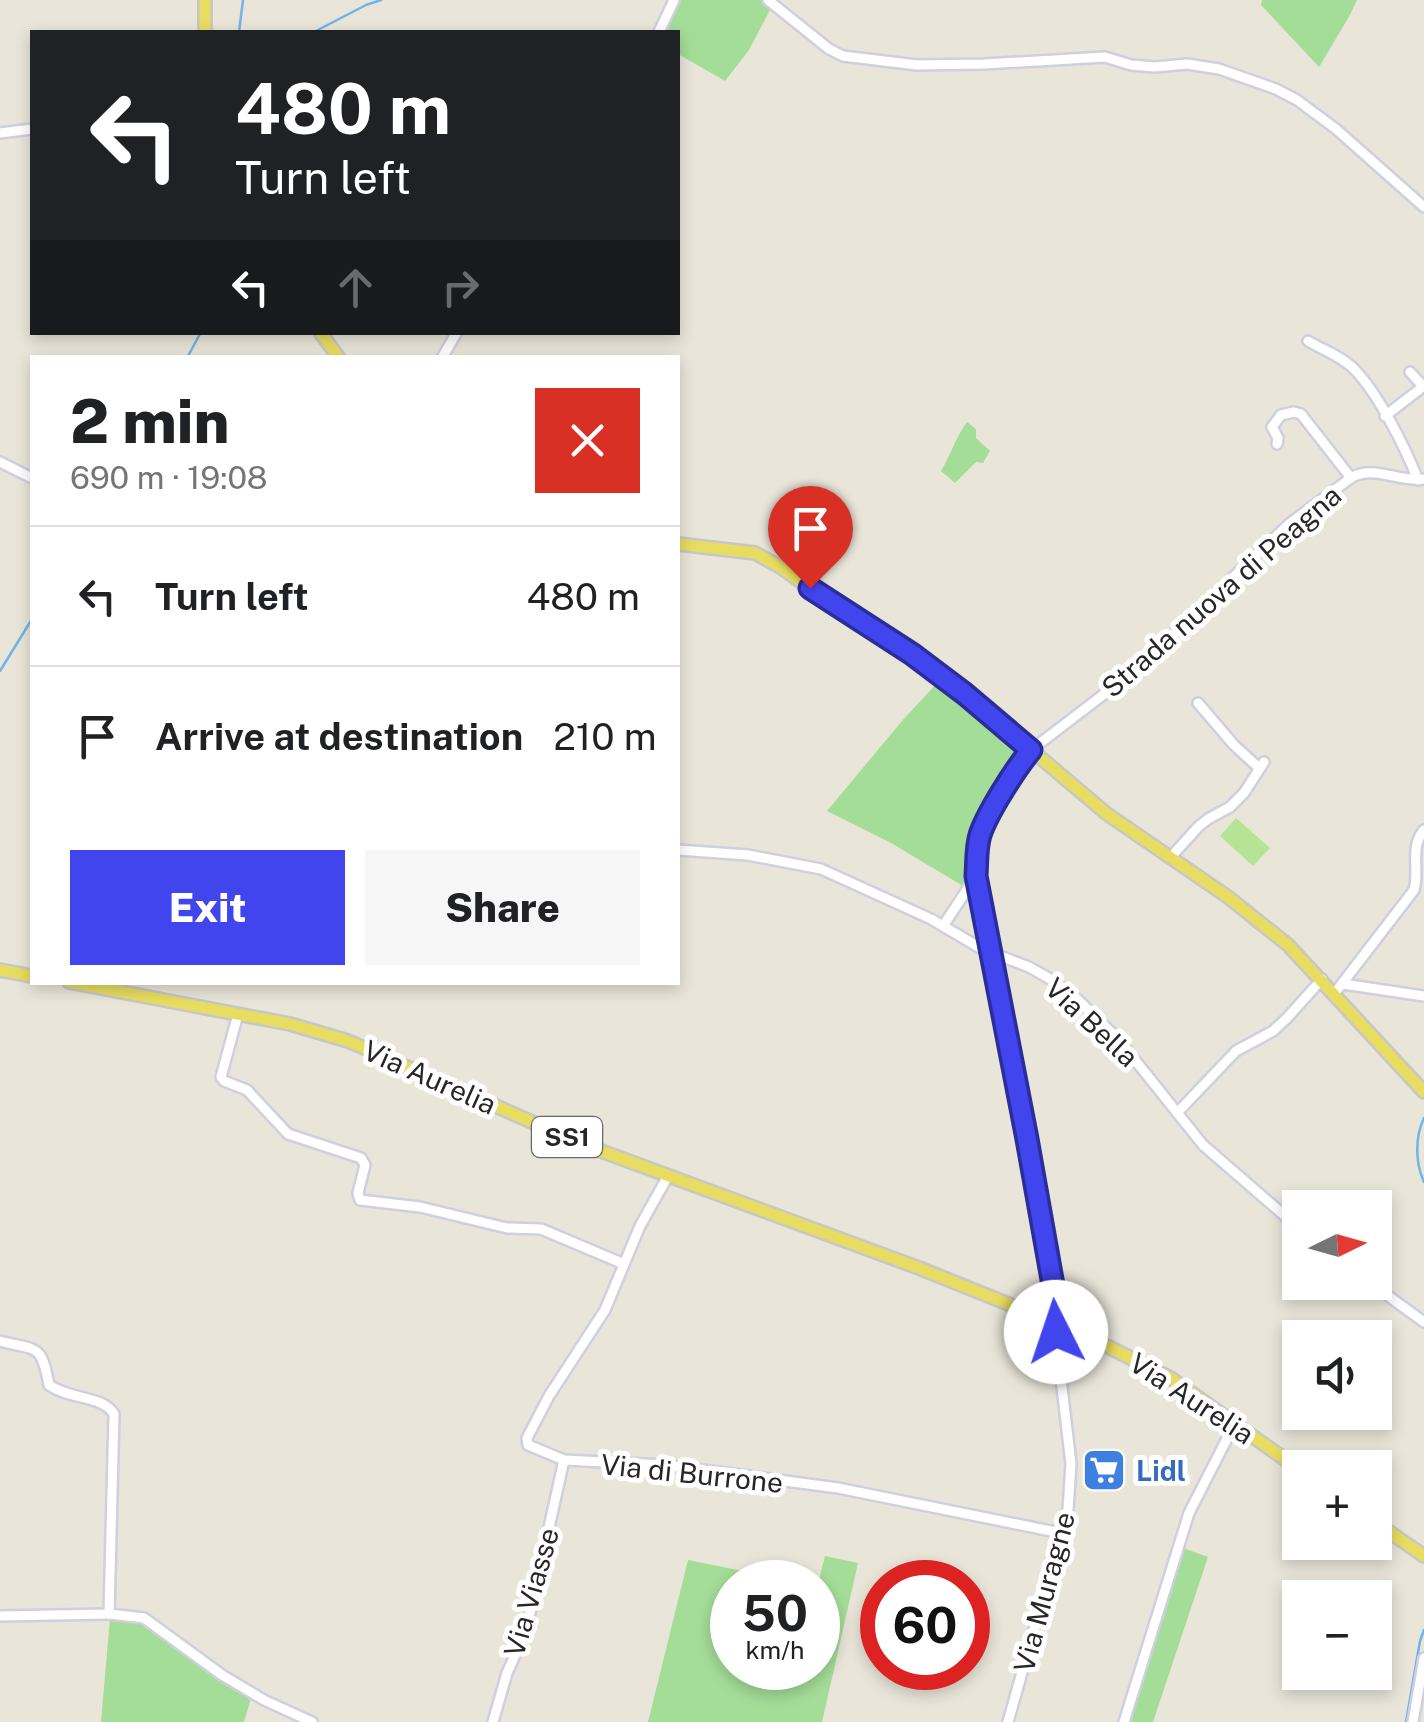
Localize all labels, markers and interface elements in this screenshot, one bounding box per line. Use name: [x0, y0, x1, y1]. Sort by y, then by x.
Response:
text: 480 m: [235, 67, 451, 150]
icon: left: [70, 70, 200, 200]
text: Turn left: [235, 151, 411, 204]
icon: left: [223, 260, 278, 315]
icon: ahead: [328, 260, 383, 315]
icon: right: [433, 260, 488, 315]
text: 2 min: [70, 386, 229, 457]
button: close: [535, 388, 640, 493]
text: 690 m · 19:08: [70, 459, 268, 496]
street label: Strada nuova di Peagna: [1095, 478, 1347, 704]
pin: [768, 486, 853, 589]
icon: arrive: [783, 501, 838, 556]
icon: left: [70, 569, 125, 624]
text: Turn left: [155, 574, 309, 619]
text: 480 m: [526, 574, 640, 619]
icon: arrive: [70, 709, 125, 764]
text: Arrive at destination: [155, 714, 523, 759]
text: 210 m: [553, 714, 657, 759]
button: Exit: [70, 850, 345, 965]
button: Share: [365, 850, 640, 965]
street label: Via Bella: [1039, 971, 1145, 1073]
street label: Via Aurelia: [359, 1033, 501, 1121]
road number: SS1: [532, 1117, 602, 1157]
north arrow: [1282, 1190, 1392, 1300]
map controls: [1282, 1190, 1392, 1690]
position arrow: [1004, 1280, 1108, 1384]
button: sound: [1282, 1320, 1392, 1430]
street label: Via Aurelia: [1124, 1346, 1260, 1450]
street label: Via di Burrone: [599, 1447, 785, 1499]
supermarket icon: Lidl: [1081, 1447, 1127, 1493]
button: +: [1282, 1450, 1392, 1560]
place label: Lidl: [1136, 1454, 1186, 1487]
street label: Via Muragne: [1007, 1508, 1081, 1676]
street label: Via Viasse: [497, 1524, 565, 1660]
speed limit sign: 60: [860, 1560, 990, 1690]
button: −: [1282, 1580, 1392, 1690]
text: 50: [742, 1583, 808, 1642]
text: km/h: [746, 1635, 804, 1665]

